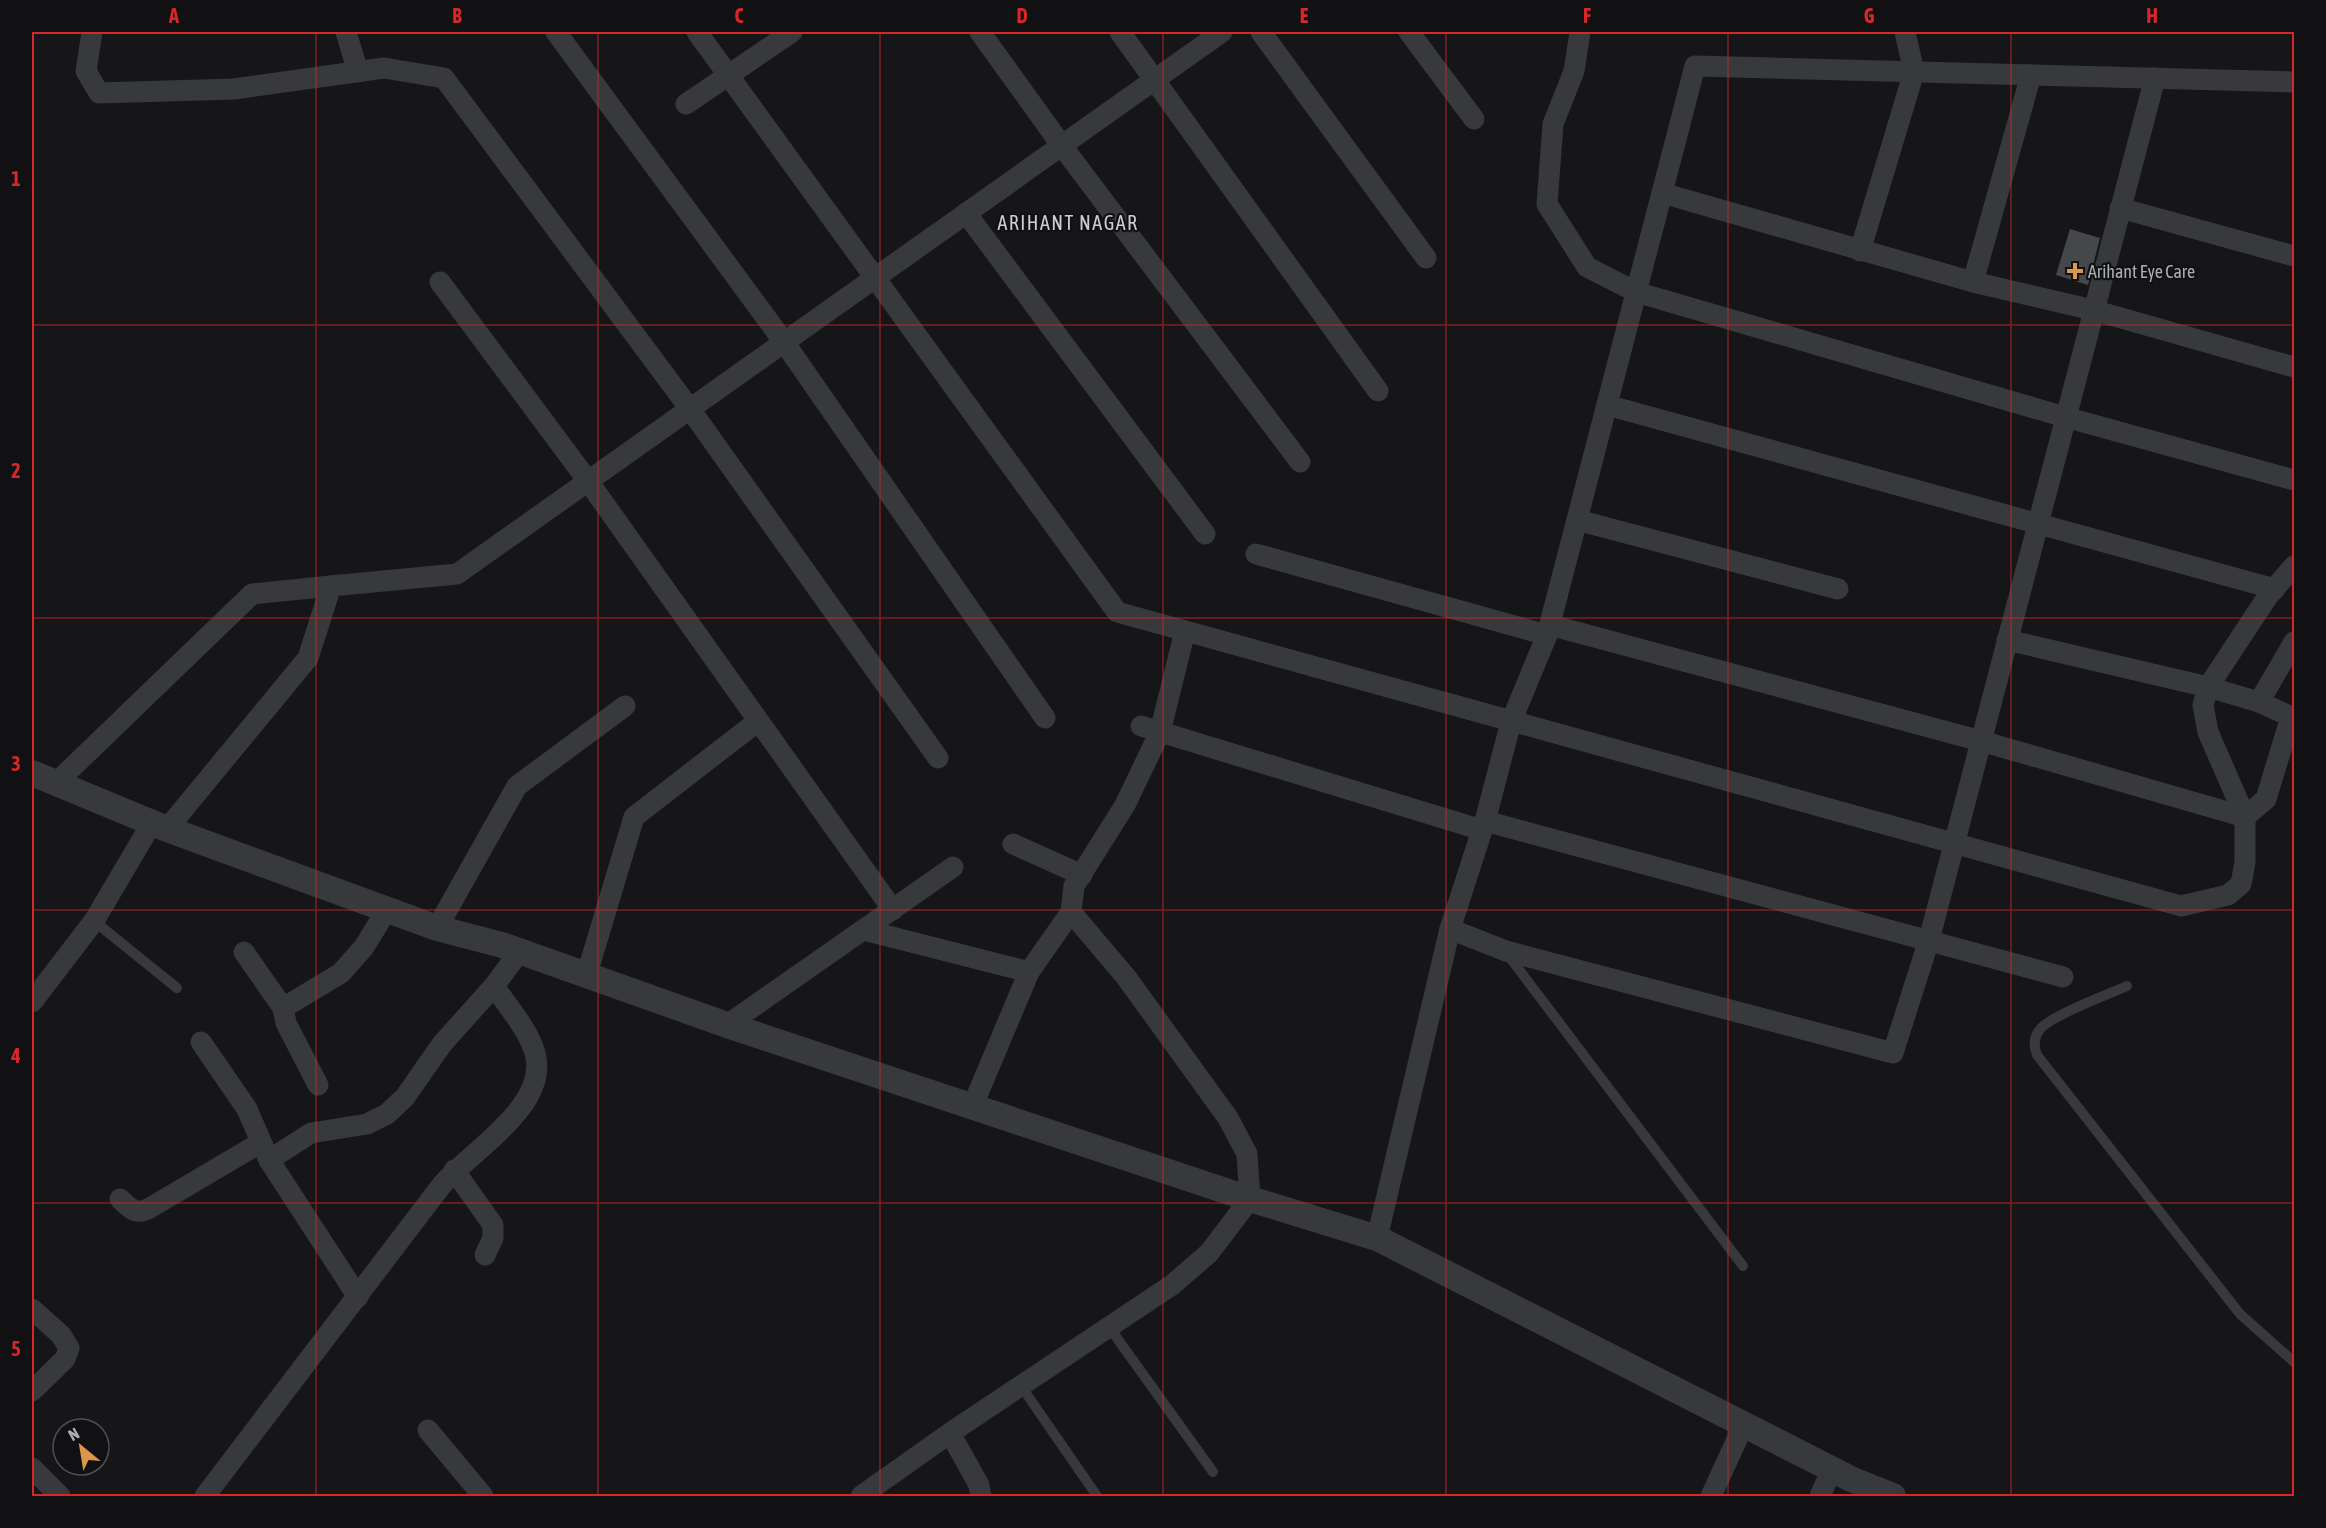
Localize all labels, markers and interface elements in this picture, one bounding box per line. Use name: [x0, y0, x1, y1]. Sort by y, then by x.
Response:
text: A: [168, 4, 179, 27]
text: B: [452, 4, 462, 27]
text: C: [735, 4, 744, 27]
text: D: [1016, 4, 1028, 27]
text: E: [1300, 4, 1309, 27]
text: F: [1583, 4, 1591, 27]
text: G: [1864, 4, 1875, 27]
text: H: [2146, 4, 2158, 27]
text: 1: [11, 167, 21, 190]
district label: ARIHANT NAGAR: [997, 211, 1139, 234]
place label: Arihant Eye Care: [2088, 261, 2195, 282]
marker: Arihant Eye Care: [2066, 262, 2084, 280]
text: 2: [11, 459, 21, 482]
text: 3: [11, 752, 21, 775]
text: 4: [10, 1044, 21, 1067]
text: 5: [11, 1337, 21, 1360]
north arrow: [51, 1417, 111, 1477]
text: N: [65, 1424, 82, 1444]

